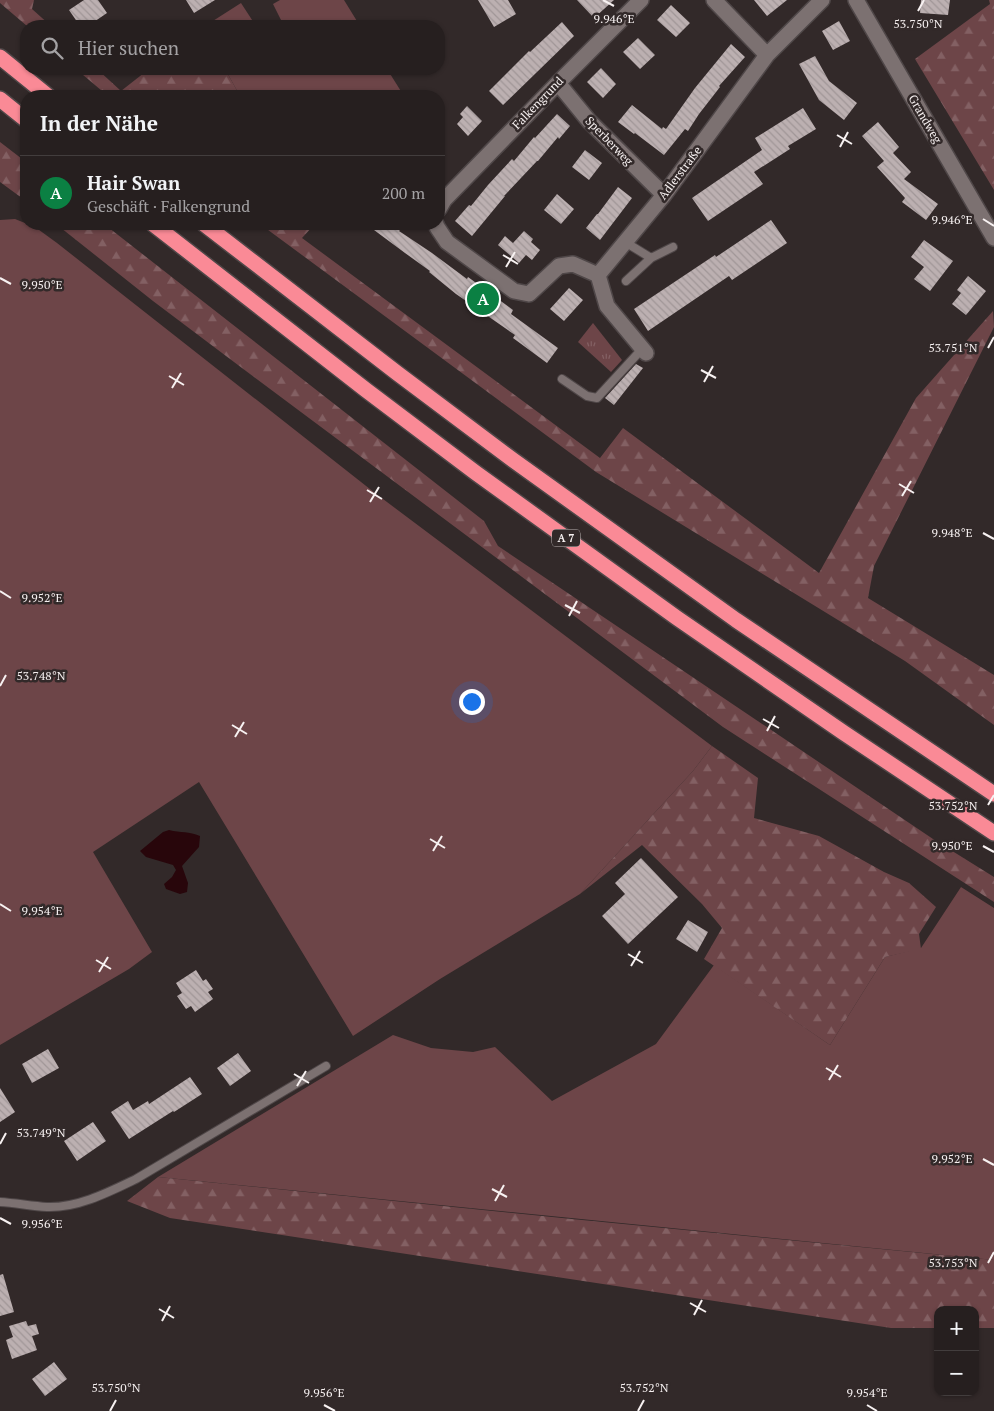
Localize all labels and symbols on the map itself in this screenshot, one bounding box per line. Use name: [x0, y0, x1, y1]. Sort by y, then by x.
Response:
text: 9.946°E: [593, 11, 635, 26]
text: 53.750°N: [893, 16, 943, 31]
street label: Falkengrund: [509, 73, 567, 132]
street label: Grandweg: [906, 92, 946, 146]
street label: Sperberweg: [582, 113, 637, 169]
street label: Adlerstraße: [655, 143, 705, 202]
text: 9.946°E: [931, 212, 973, 227]
text: 9.950°E: [21, 277, 63, 292]
pin: A: [467, 280, 499, 318]
text: 53.751°N: [928, 340, 978, 355]
text: 9.948°E: [931, 525, 973, 540]
road number: A 7: [552, 530, 580, 546]
text: 9.952°E: [21, 590, 63, 605]
text: 53.748°N: [16, 668, 66, 683]
your location: [459, 689, 485, 715]
text: 53.752°N: [928, 798, 978, 813]
text: 9.950°E: [931, 838, 973, 853]
text: 9.954°E: [21, 903, 63, 918]
text: 53.749°N: [16, 1125, 66, 1140]
text: 9.952°E: [931, 1151, 973, 1166]
text: 9.956°E: [21, 1216, 63, 1231]
text: 53.753°N: [928, 1255, 978, 1270]
text: 53.750°N: [91, 1380, 141, 1395]
text: 53.752°N: [619, 1380, 669, 1395]
text: 9.956°E: [303, 1385, 345, 1400]
text: 9.954°E: [846, 1385, 888, 1400]

